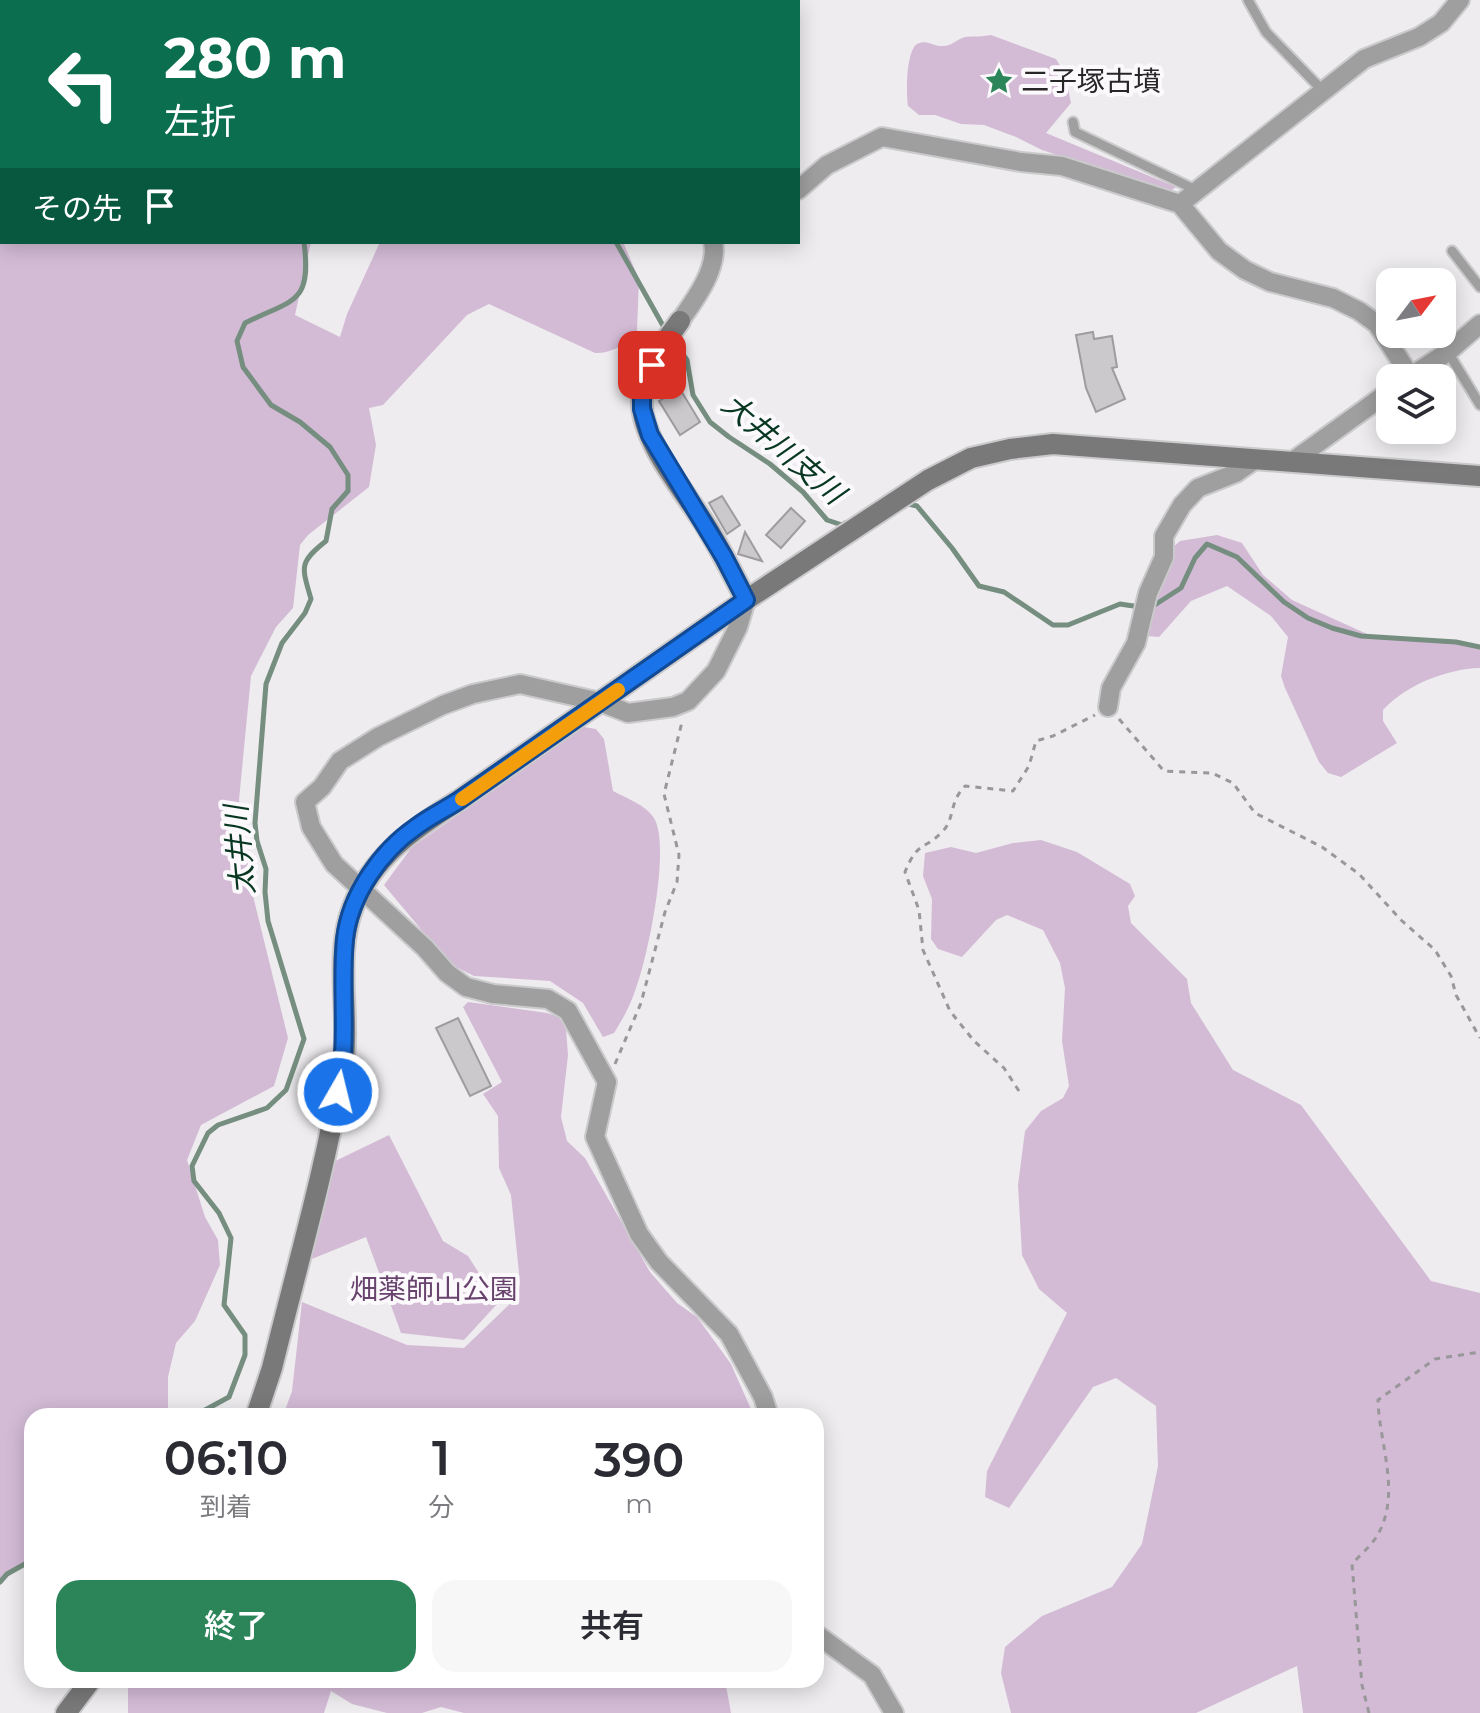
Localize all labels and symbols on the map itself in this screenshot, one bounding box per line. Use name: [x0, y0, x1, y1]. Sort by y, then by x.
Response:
place label: 二子塚古墳: [1021, 64, 1161, 98]
place icon: 二子塚古墳: [984, 66, 1014, 96]
north arrow: [1376, 268, 1456, 348]
pin: [618, 331, 686, 399]
water label: 大井川支川: [715, 385, 854, 514]
water label: 太井川: [217, 801, 262, 896]
position arrow: [296, 1050, 380, 1134]
park label: 畑薬師山公園: [350, 1272, 518, 1306]

